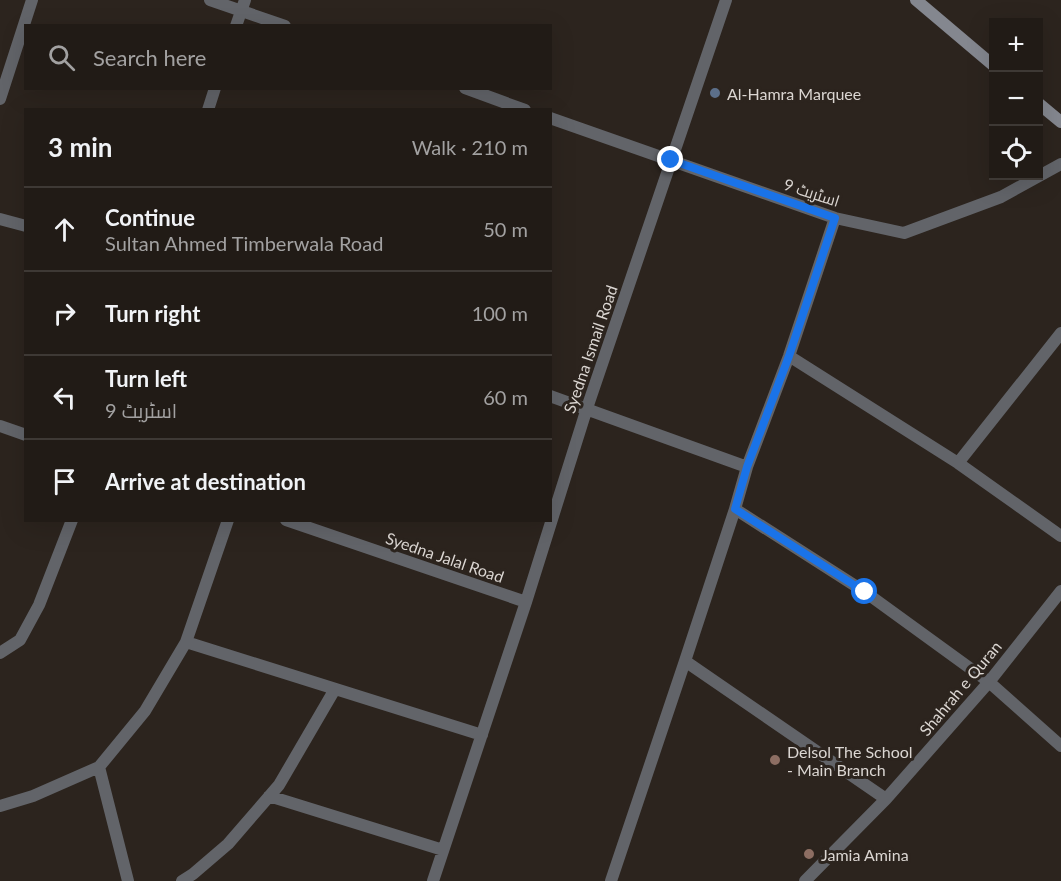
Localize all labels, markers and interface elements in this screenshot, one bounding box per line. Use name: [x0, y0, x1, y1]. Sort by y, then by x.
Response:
map controls: [989, 18, 1043, 180]
button: +: [989, 18, 1043, 72]
search box: [24, 24, 552, 90]
icon: search: [45, 41, 78, 74]
text: Search here: [93, 44, 206, 71]
button: −: [989, 72, 1043, 126]
place label: Al-Hamra Marquee: [727, 84, 861, 103]
marker: Al-Hamra Marquee: [708, 86, 722, 100]
button: locate: [989, 126, 1043, 180]
text: 3 min: [48, 131, 112, 163]
text: Walk · 210 m: [412, 135, 528, 159]
route end: [657, 146, 683, 172]
street label: اسٹریٹ 9: [781, 174, 842, 211]
text: Continue: [105, 204, 195, 231]
icon: ahead: [48, 213, 81, 246]
text: 50 m: [483, 217, 528, 241]
text: Sultan Ahmed Timberwala Road: [105, 231, 383, 255]
street label: Syedna Ismail Road: [559, 282, 621, 416]
icon: right: [48, 297, 81, 330]
text: Turn right: [105, 300, 200, 327]
text: 100 m: [472, 301, 528, 325]
text: Turn left: [105, 365, 187, 392]
icon: left: [48, 381, 81, 414]
text: 60 m: [483, 385, 528, 409]
text: اسٹریٹ 9: [105, 398, 177, 422]
icon: arrive: [48, 465, 81, 498]
text: Arrive at destination: [105, 468, 306, 495]
street label: Syedna Jalal Road: [383, 528, 507, 586]
route start: [851, 578, 877, 604]
street label: Shahrah e Quran: [915, 637, 1005, 739]
place label: Delsol The School - Main Branch: [787, 742, 913, 779]
marker: Delsol The School - Main Branch: [768, 753, 782, 767]
place label: Jamia Amina: [821, 845, 909, 864]
marker: Jamia Amina: [802, 847, 816, 861]

